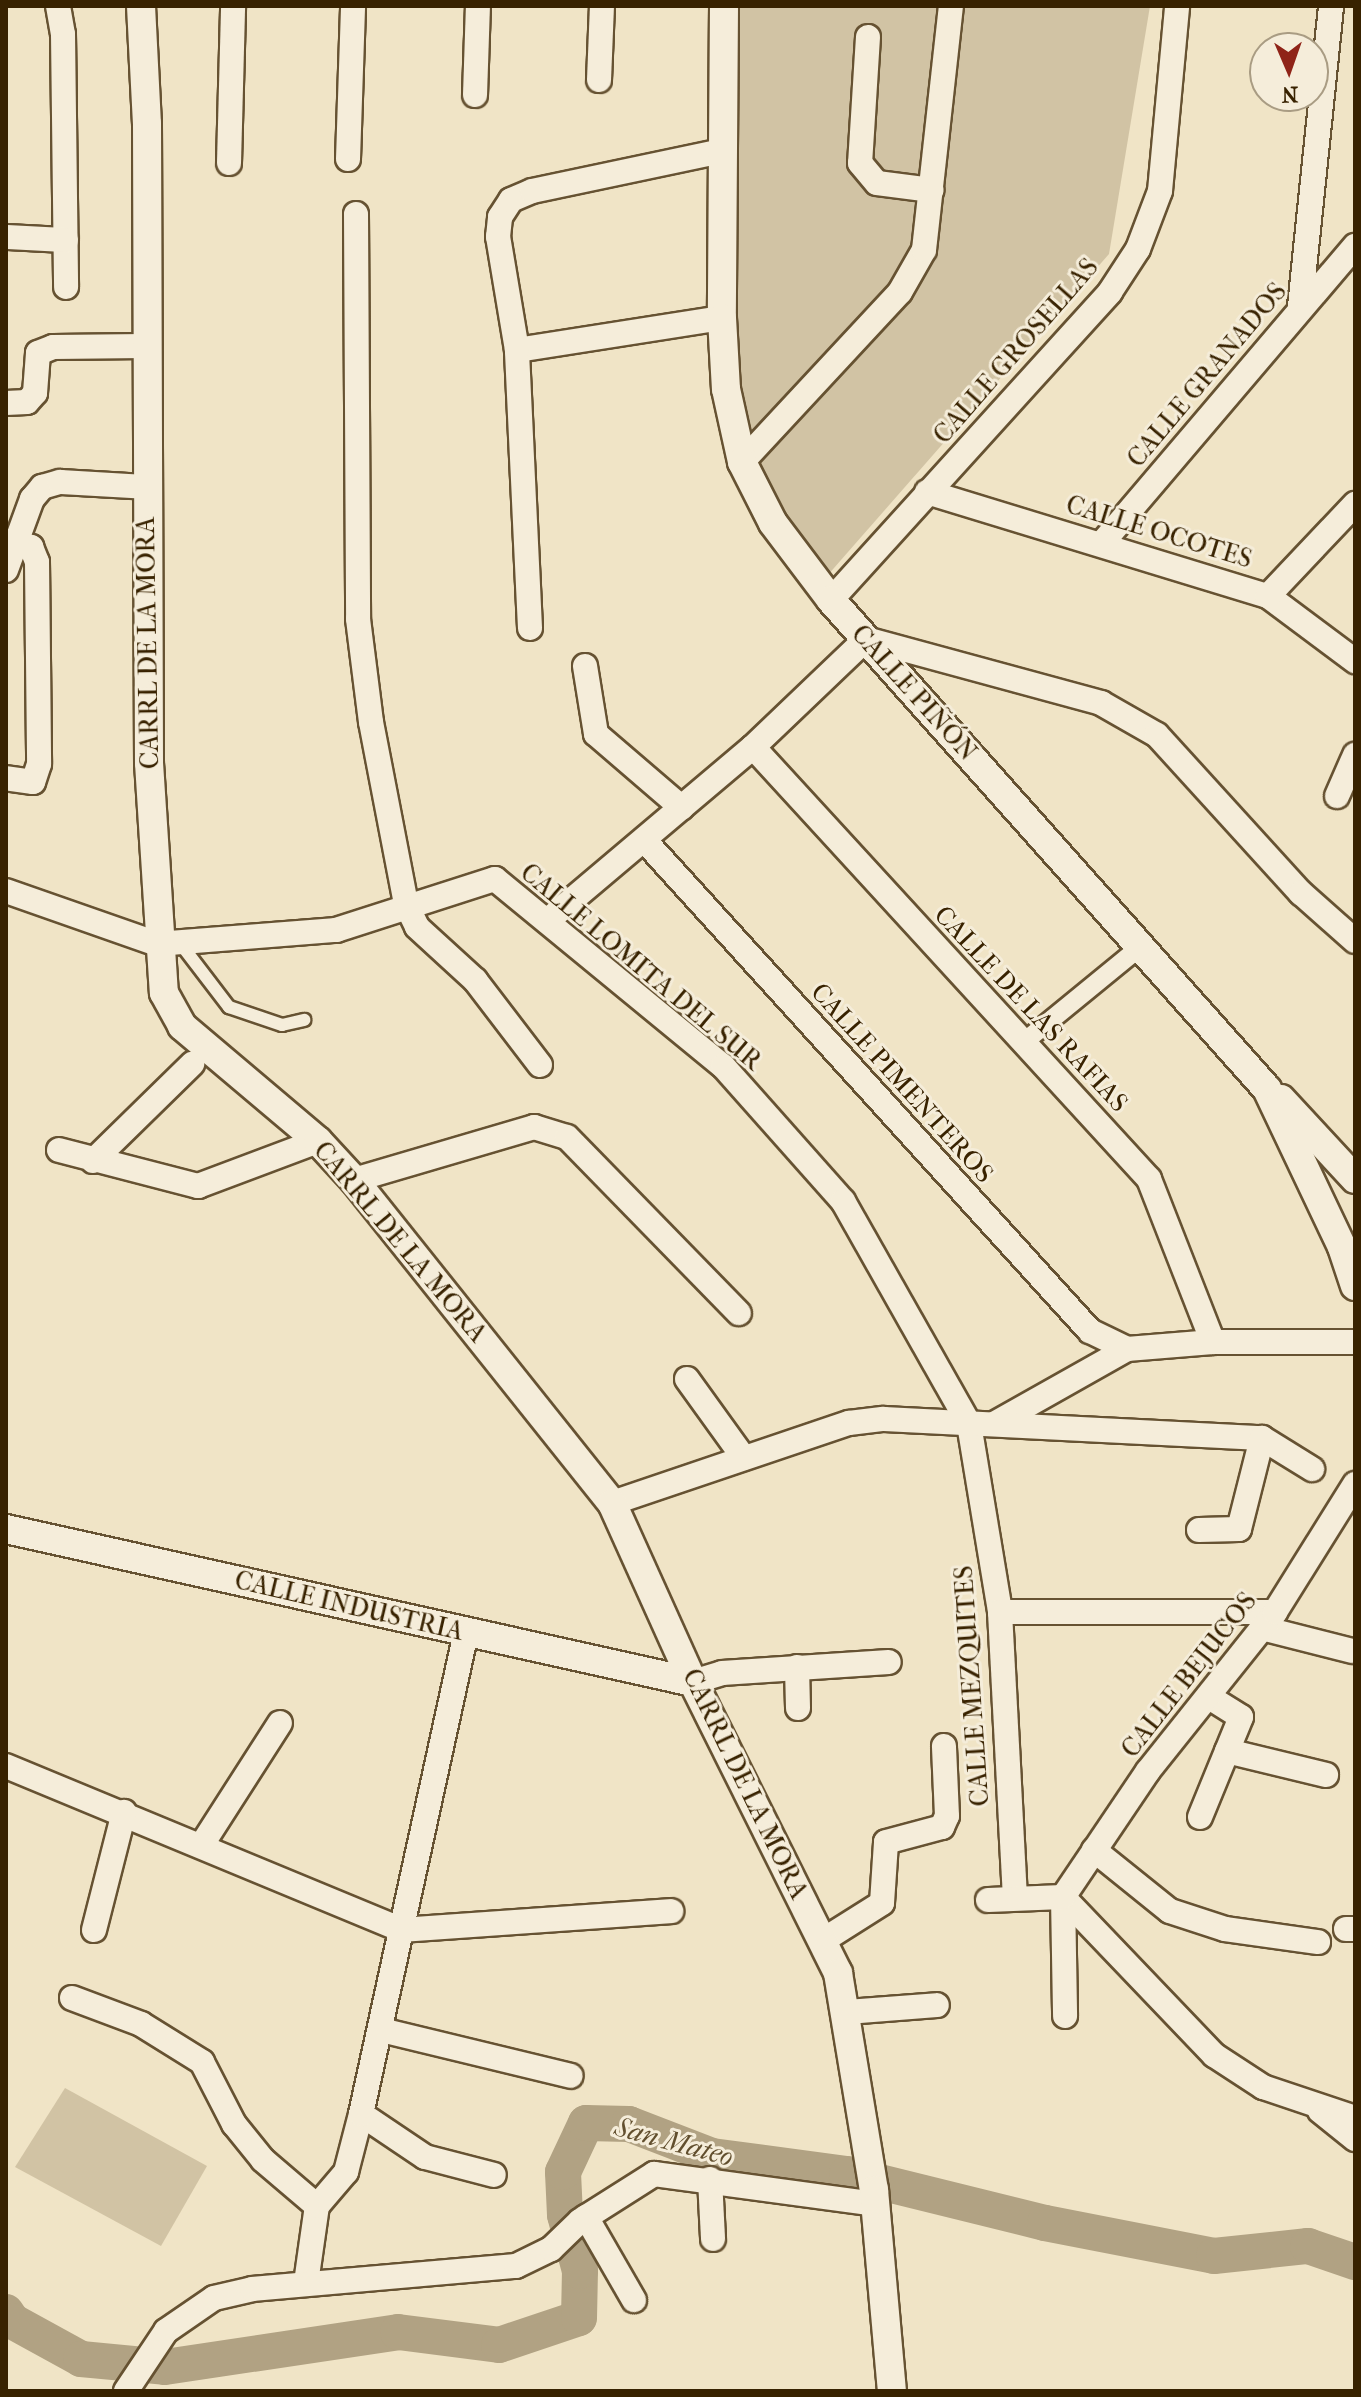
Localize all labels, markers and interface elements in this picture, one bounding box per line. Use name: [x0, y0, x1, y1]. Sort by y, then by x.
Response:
north arrow: [1249, 32, 1329, 112]
text: N: [1281, 81, 1299, 107]
street label: CALLE GROSELLAS: [927, 252, 1105, 450]
street label: CALLE GRANADOS: [1121, 276, 1293, 474]
street label: CALLE OCOTES: [1062, 489, 1256, 575]
street label: CARRL DE LA MORA: [130, 517, 166, 769]
street label: CALLE PIÑÓN: [845, 619, 983, 767]
street label: CALLE LOMITA DEL SUR: [514, 857, 768, 1077]
street label: CALLE DE LAS RAFIAS: [927, 900, 1135, 1118]
street label: CALLE PIMENTEROS: [804, 977, 1000, 1189]
street label: CARRL DE LA MORA: [307, 1135, 493, 1349]
street label: CALLE INDUSTRIA: [232, 1565, 466, 1647]
street label: CALLE MEZQUITES: [948, 1565, 996, 1807]
street label: CALLE BEJUCOS: [1115, 1586, 1263, 1764]
street label: CARRL DE LA MORA: [676, 1664, 814, 1904]
water label: San Mateo: [611, 2110, 737, 2174]

